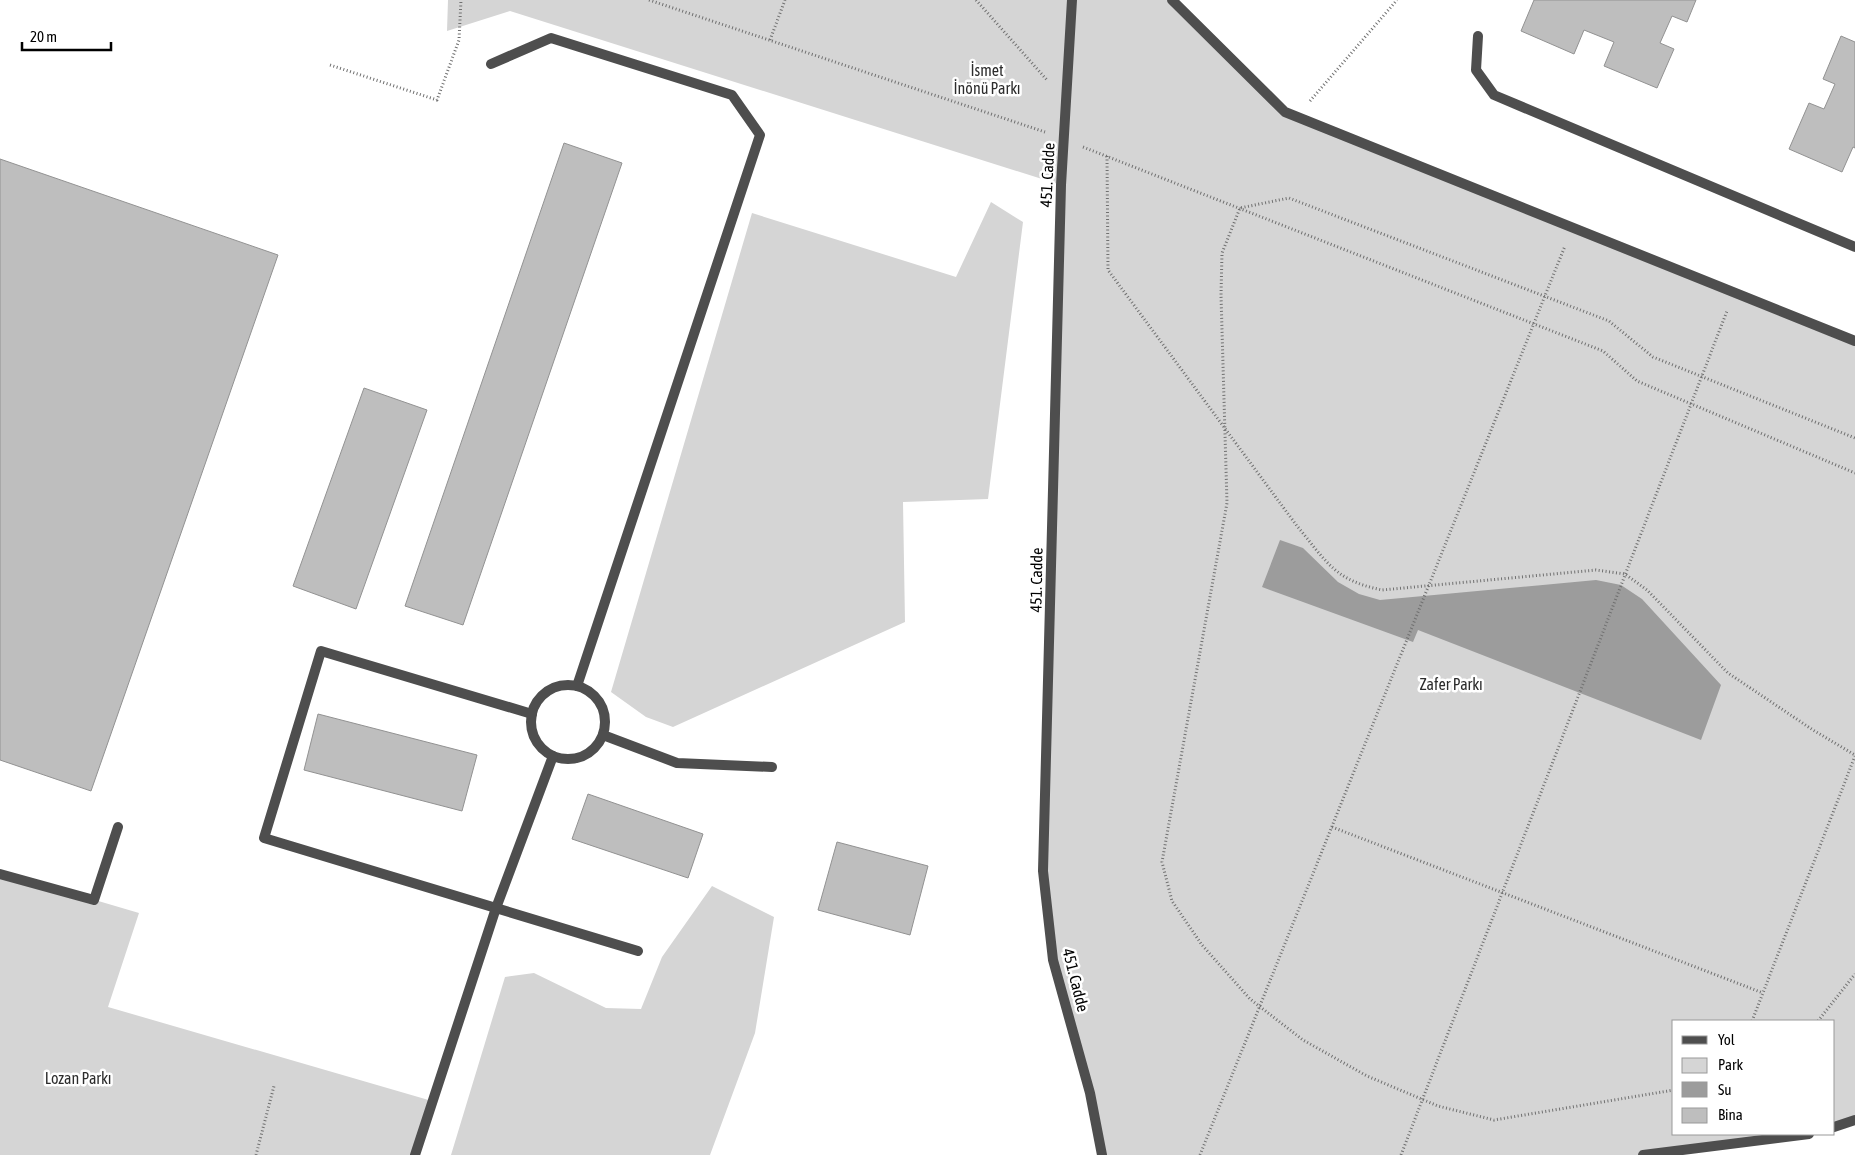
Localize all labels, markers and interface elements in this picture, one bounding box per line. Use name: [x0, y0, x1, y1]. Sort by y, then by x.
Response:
scale bar: [22, 20, 111, 52]
text: 20 m: [30, 28, 57, 45]
park label: İsmet İnönü Parkı: [954, 61, 1020, 97]
street label: 451. Cadde: [1036, 142, 1058, 208]
street label: 451. Cadde: [1026, 548, 1046, 612]
park label: Zafer Parkı: [1419, 675, 1483, 693]
street label: 451. Cadde: [1059, 946, 1093, 1014]
legend: [1672, 1020, 1835, 1135]
text: Yol: [1718, 1031, 1735, 1048]
text: Park: [1718, 1056, 1743, 1073]
park label: Lozan Parkı: [45, 1069, 111, 1087]
text: Su: [1718, 1081, 1732, 1098]
text: Bina: [1718, 1106, 1743, 1123]

